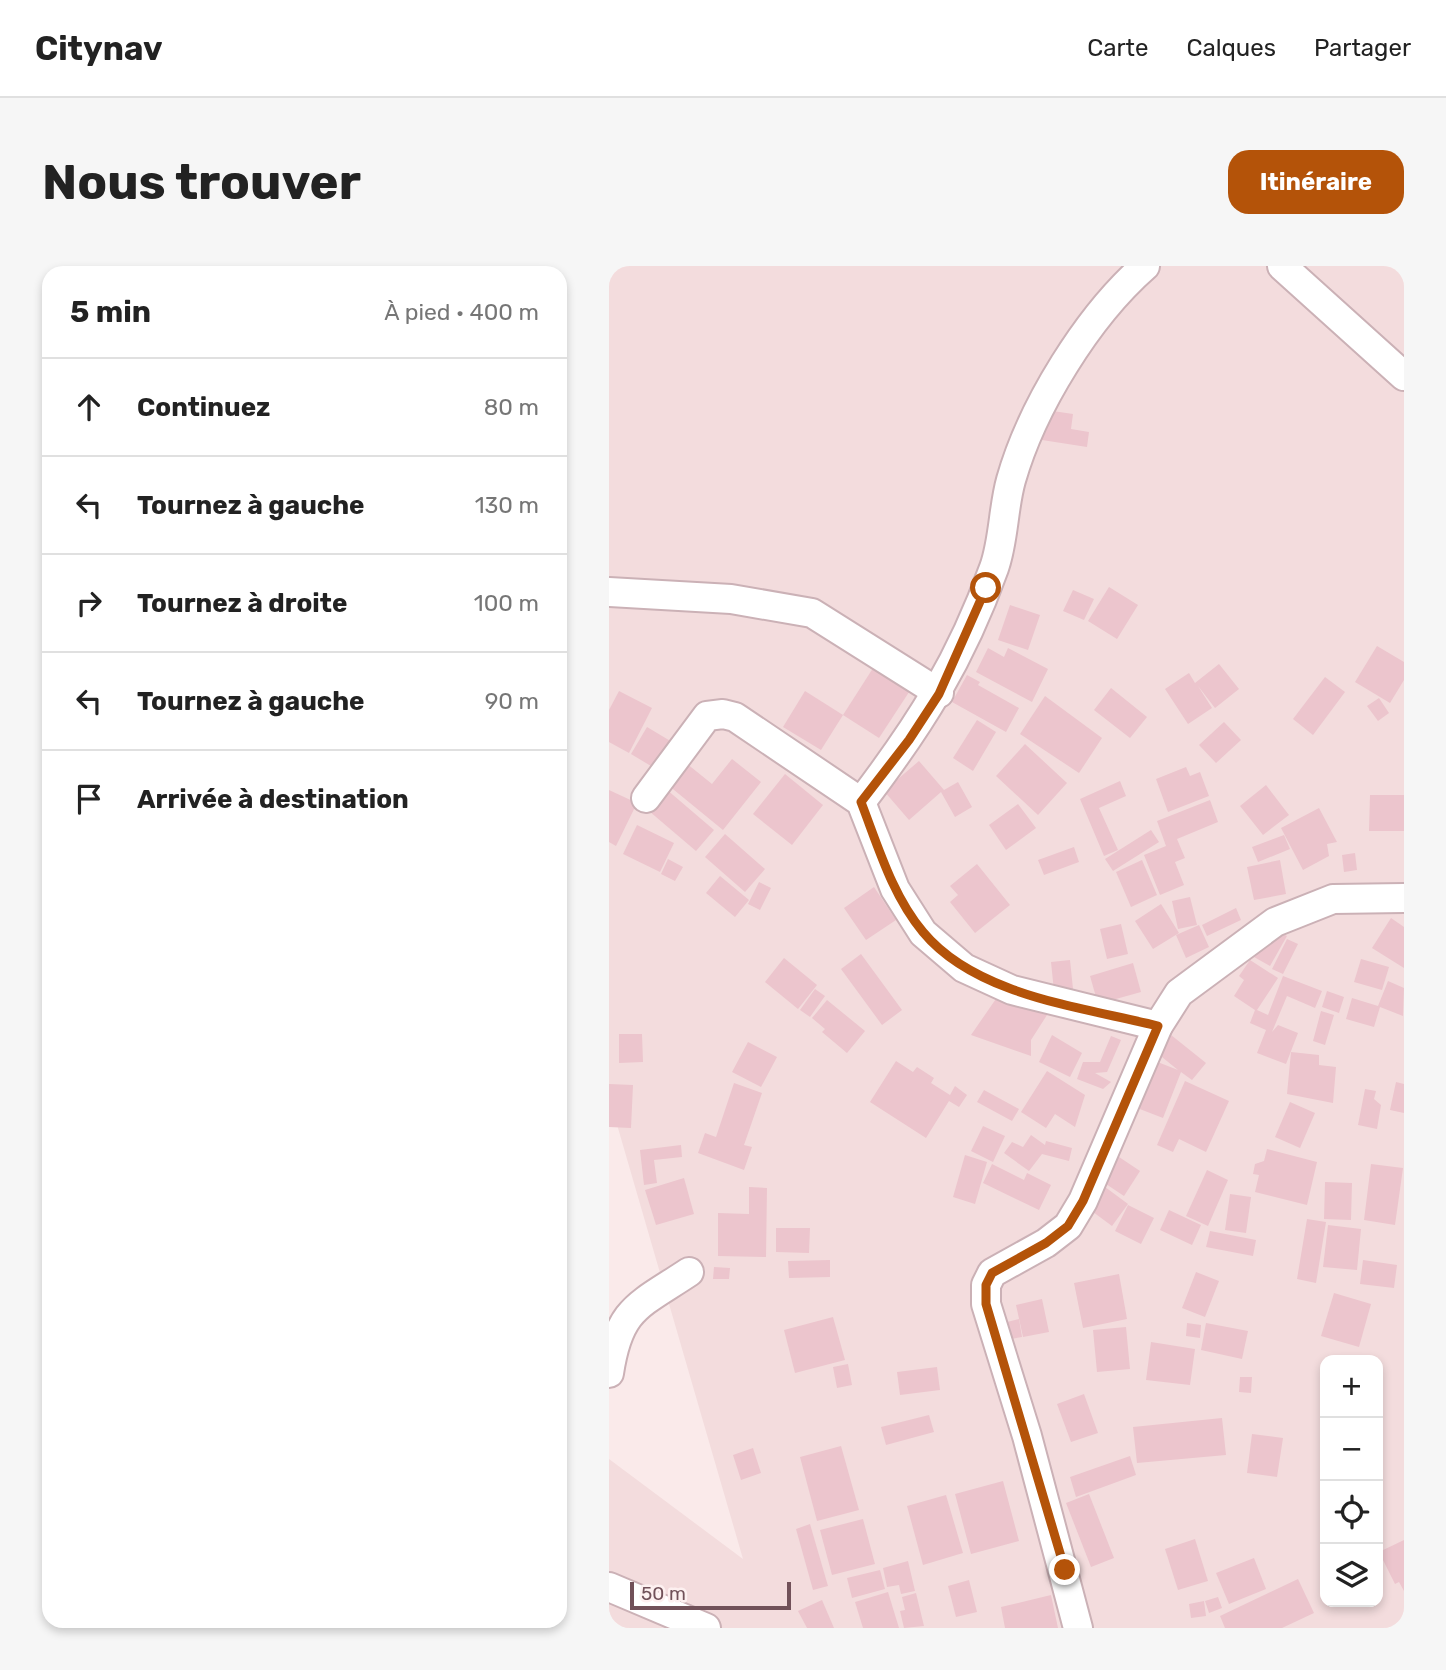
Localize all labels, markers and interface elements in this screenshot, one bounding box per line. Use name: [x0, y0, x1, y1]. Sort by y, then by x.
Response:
text: Citynav: [35, 29, 163, 68]
text: Carte: [1087, 34, 1148, 62]
text: Calques: [1186, 34, 1276, 62]
text: Partager: [1314, 34, 1411, 62]
button: Itinéraire: [1228, 150, 1404, 214]
text: Nous trouver: [42, 153, 361, 211]
text: 5 min: [70, 294, 151, 330]
text: À pied · 400 m: [384, 298, 539, 326]
icon: ahead: [70, 388, 108, 426]
text: Continuez: [137, 392, 270, 423]
text: 80 m: [484, 393, 539, 421]
icon: left: [70, 486, 108, 524]
text: Tournez à gauche: [137, 490, 365, 521]
text: 130 m: [475, 491, 539, 519]
route start: [970, 572, 1001, 603]
icon: right: [70, 584, 108, 622]
text: Tournez à droite: [137, 588, 347, 619]
text: 100 m: [474, 589, 539, 617]
icon: left: [70, 682, 108, 720]
text: Tournez à gauche: [137, 686, 365, 717]
text: 90 m: [485, 687, 539, 715]
icon: arrive: [70, 780, 108, 818]
text: Arrivée à destination: [137, 784, 409, 815]
map controls: [1320, 1355, 1383, 1607]
button: +: [1320, 1355, 1383, 1418]
button: −: [1320, 1418, 1383, 1481]
button: locate: [1320, 1481, 1383, 1544]
button: layers: [1320, 1544, 1383, 1607]
route end: [1049, 1554, 1080, 1585]
scale bar: [630, 1579, 791, 1611]
text: 50 m: [641, 1582, 686, 1605]

